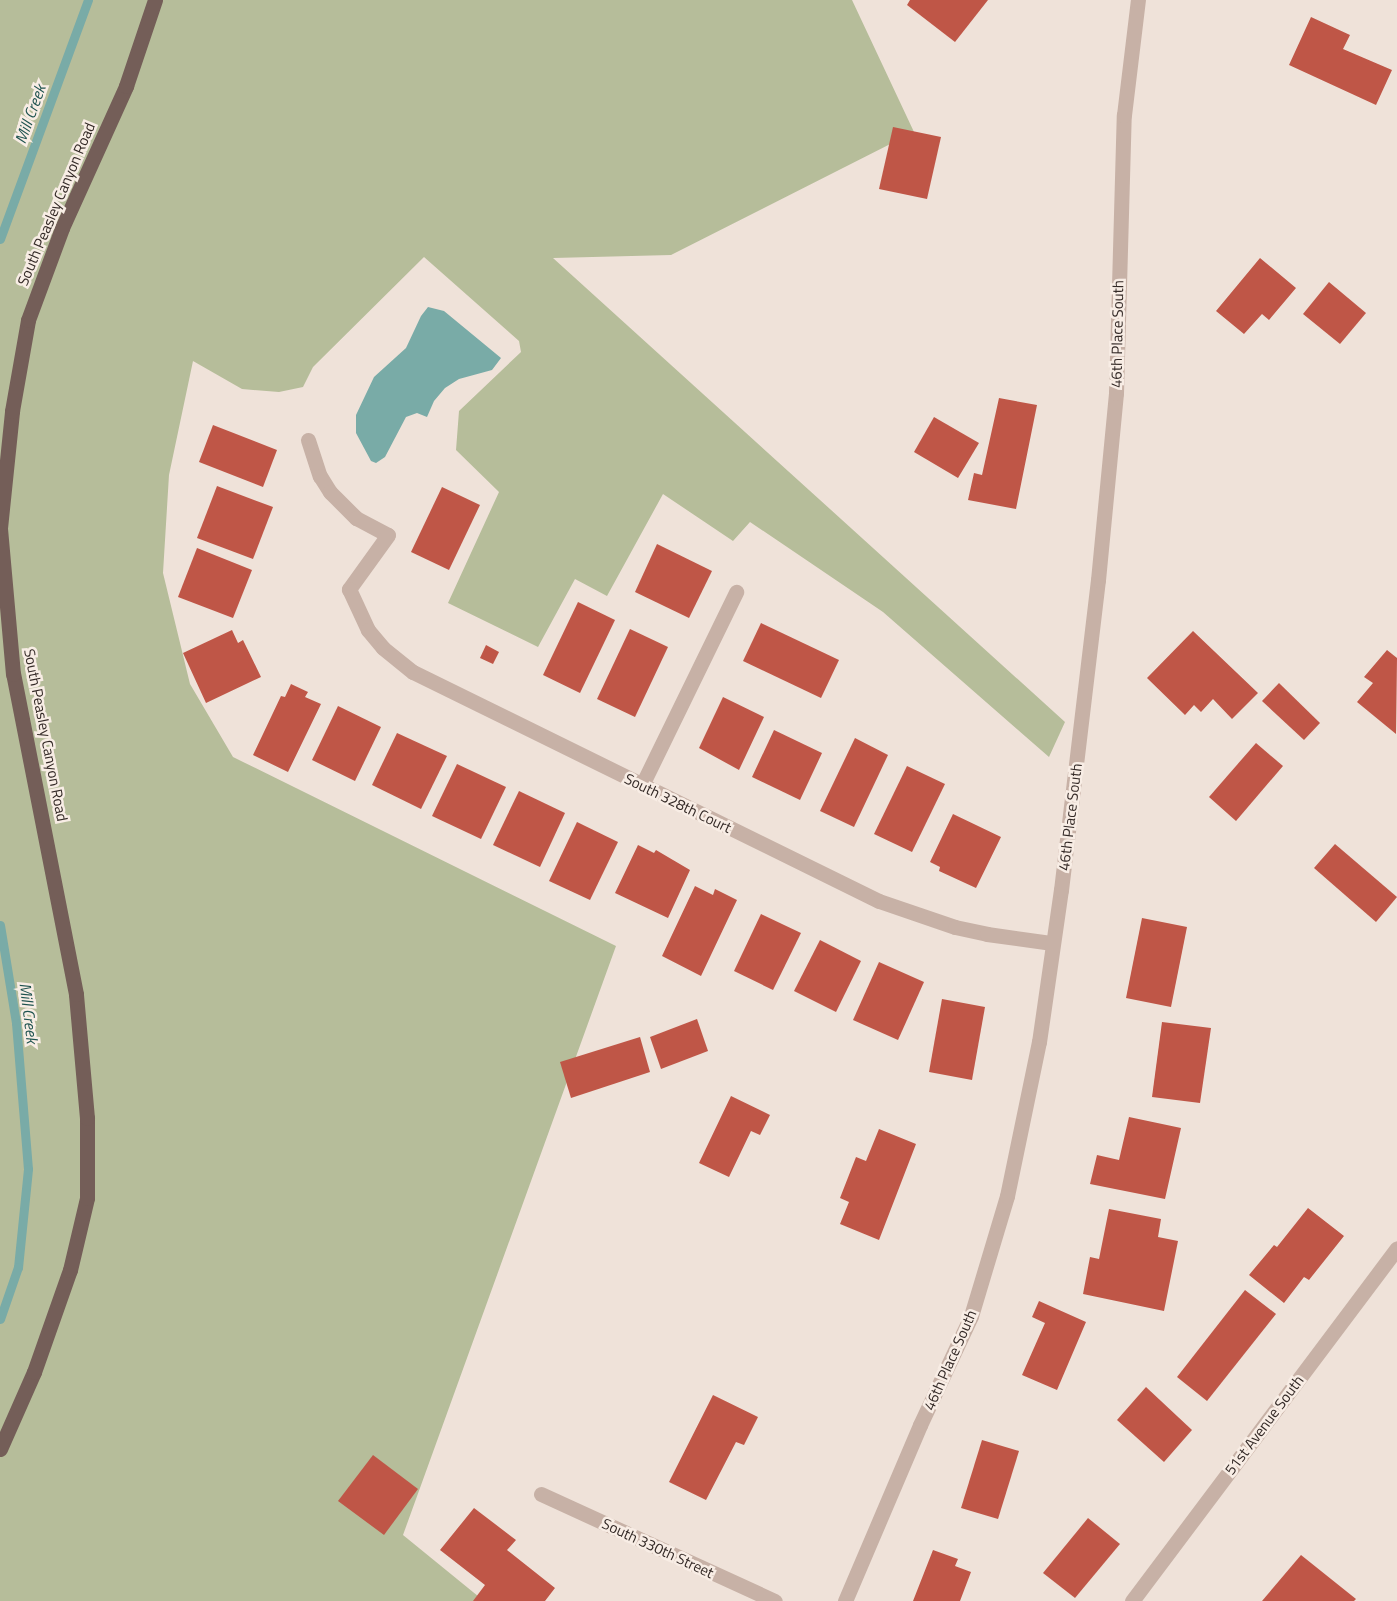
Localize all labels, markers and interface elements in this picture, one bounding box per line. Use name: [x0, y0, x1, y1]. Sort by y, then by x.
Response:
water label: Mill Creek: [11, 82, 49, 146]
street label: South Peasley Canyon Road: [13, 120, 99, 288]
street label: 46th Place South: [1107, 280, 1127, 388]
street label: South Peasley Canyon Road: [20, 647, 72, 823]
street label: 46th Place South: [1054, 762, 1086, 872]
street label: South 328th Court: [622, 769, 734, 837]
water label: Mill Creek: [16, 982, 42, 1044]
street label: 46th Place South: [920, 1307, 980, 1413]
street label: 51st Avenue South: [1221, 1372, 1307, 1478]
street label: South 330th Street: [599, 1514, 717, 1582]

